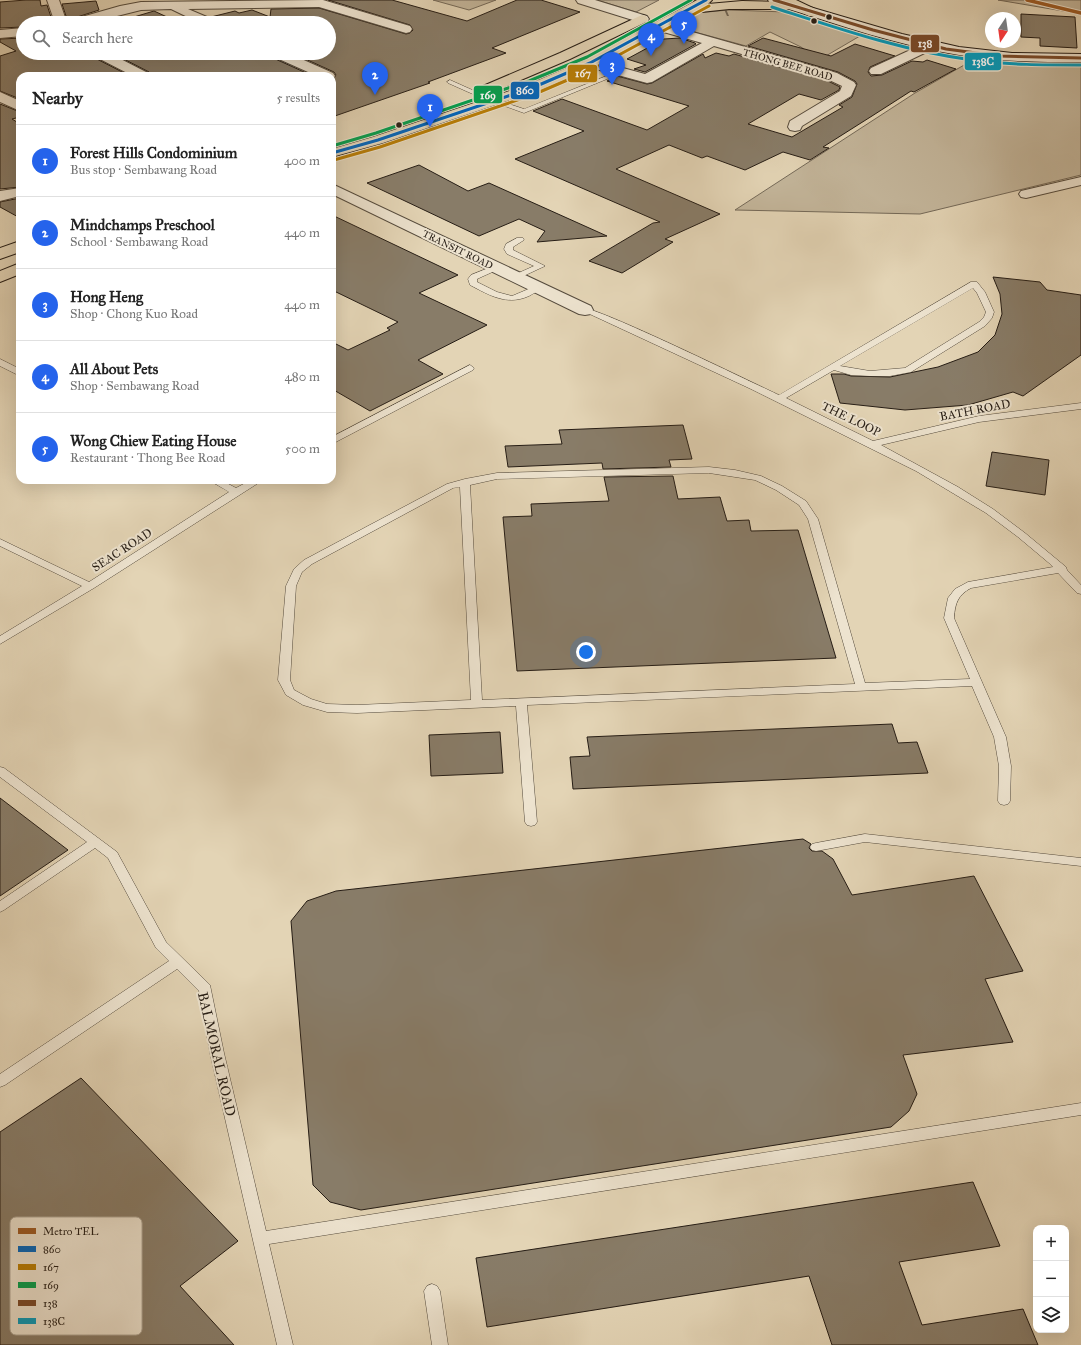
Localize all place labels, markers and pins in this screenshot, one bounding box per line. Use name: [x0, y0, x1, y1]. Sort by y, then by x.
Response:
pin: 5: [671, 11, 697, 44]
unlabelled marker: [824, 12, 834, 22]
unlabelled marker: [809, 16, 819, 26]
pin: 4: [638, 23, 664, 56]
pin: 3: [599, 52, 625, 85]
pin: 2: [362, 62, 388, 95]
pin: 1: [417, 94, 443, 127]
unlabelled marker: [394, 120, 404, 130]

